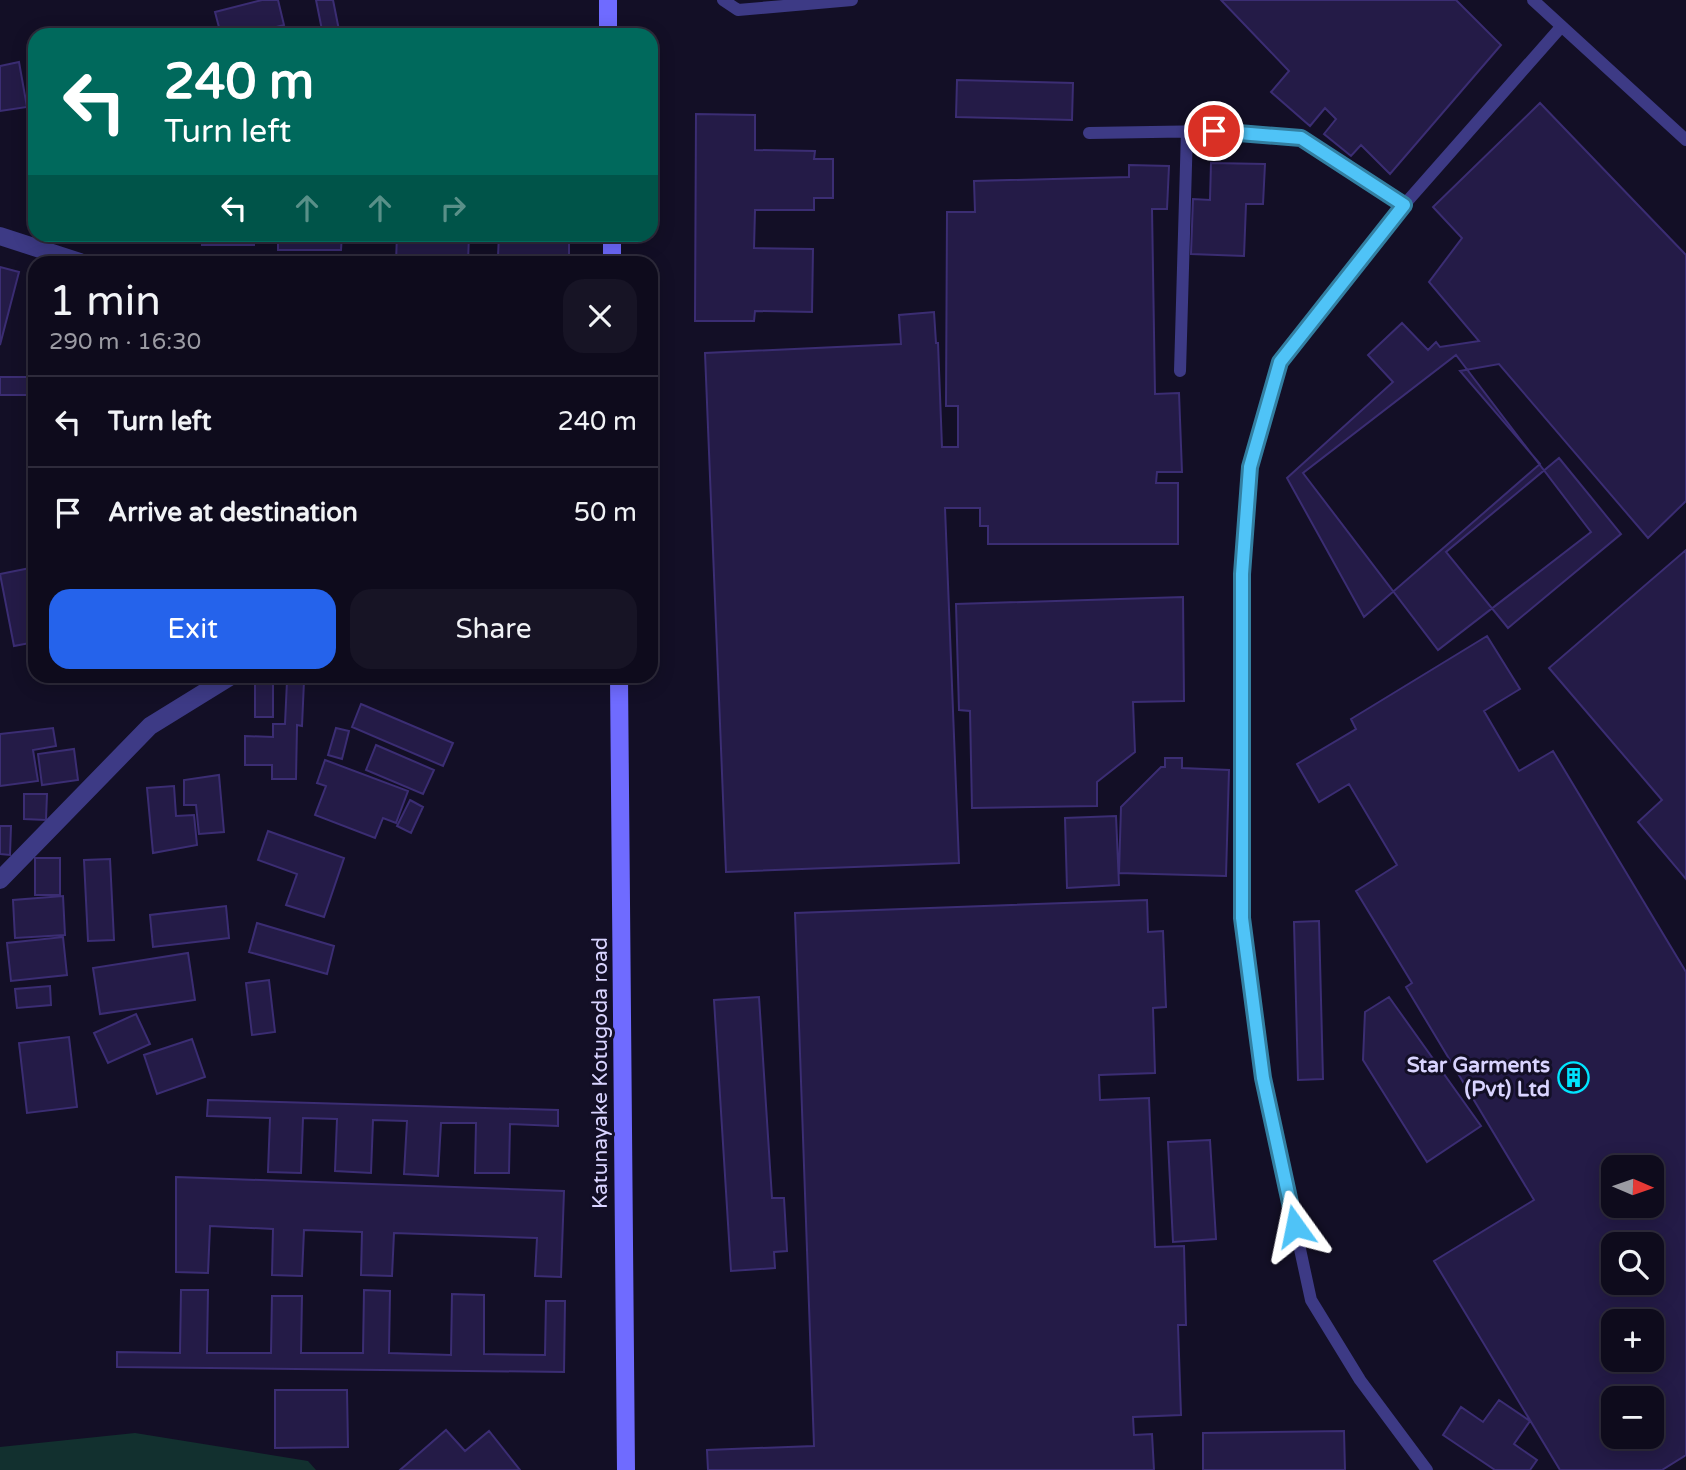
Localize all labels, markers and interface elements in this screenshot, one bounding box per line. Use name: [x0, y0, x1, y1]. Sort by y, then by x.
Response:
text: 240 m: [164, 53, 314, 112]
icon: left: [49, 56, 140, 147]
pin: [1184, 101, 1244, 161]
icon: arrive: [1195, 112, 1233, 150]
text: Turn left: [164, 113, 291, 151]
icon: left: [215, 189, 253, 227]
icon: ahead: [288, 189, 326, 227]
icon: ahead: [361, 189, 399, 227]
icon: right: [434, 189, 472, 227]
text: 1 min: [49, 276, 161, 327]
button: close: [563, 279, 637, 353]
text: 290 m · 16:30: [49, 328, 201, 356]
icon: left: [49, 403, 87, 441]
text: Turn left: [108, 406, 211, 437]
text: 240 m: [557, 406, 637, 437]
icon: arrive: [49, 494, 87, 532]
text: Arrive at destination: [108, 497, 358, 528]
text: 50 m: [574, 497, 637, 528]
button: Exit: [49, 589, 336, 669]
button: Share: [350, 589, 637, 669]
street label: Katunayake Kotugoda road: [588, 937, 613, 1209]
place label: Star Garments (Pvt) Ltd: [1407, 1053, 1550, 1102]
building icon: Star Garments (Pvt) Ltd: [1556, 1060, 1590, 1094]
north arrow: [1601, 1155, 1664, 1218]
map controls: [1601, 1155, 1664, 1449]
position arrow: [1258, 1189, 1332, 1263]
button: search: [1601, 1232, 1664, 1295]
button: +: [1601, 1309, 1664, 1372]
button: −: [1601, 1386, 1664, 1449]

